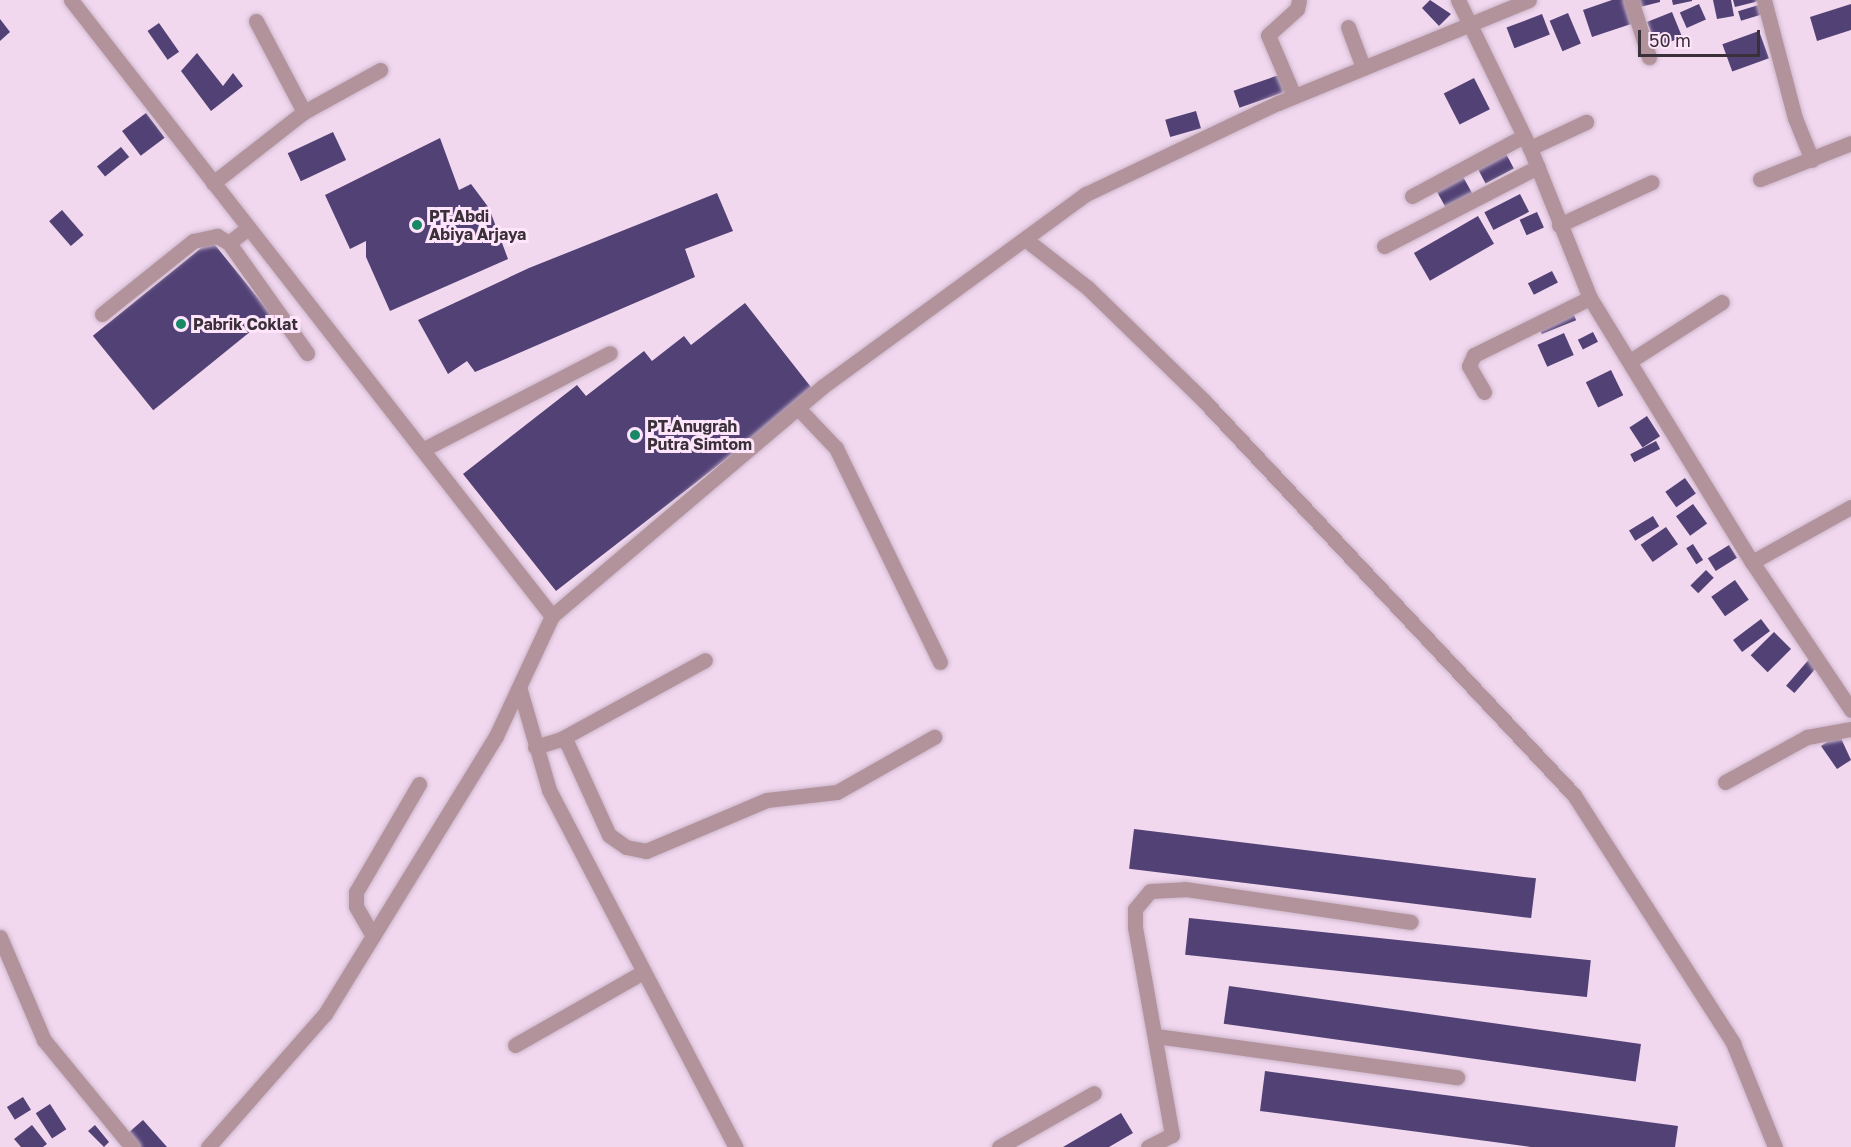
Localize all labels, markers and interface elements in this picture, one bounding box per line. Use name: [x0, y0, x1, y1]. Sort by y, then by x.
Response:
scale bar: [1641, 18, 1762, 56]
text: 50 m: [1649, 29, 1691, 51]
place label: PT.Abdi Abiya Arjaya: [429, 206, 526, 244]
marker: PT.Abdi Abiya Arjaya: [410, 218, 424, 232]
place label: Pabrik Coklat: [193, 314, 298, 334]
marker: Pabrik Coklat: [174, 317, 188, 331]
place label: PT.Anugrah Putra Simtom: [647, 416, 752, 454]
marker: PT.Anugrah Putra Simtom: [628, 428, 642, 442]

